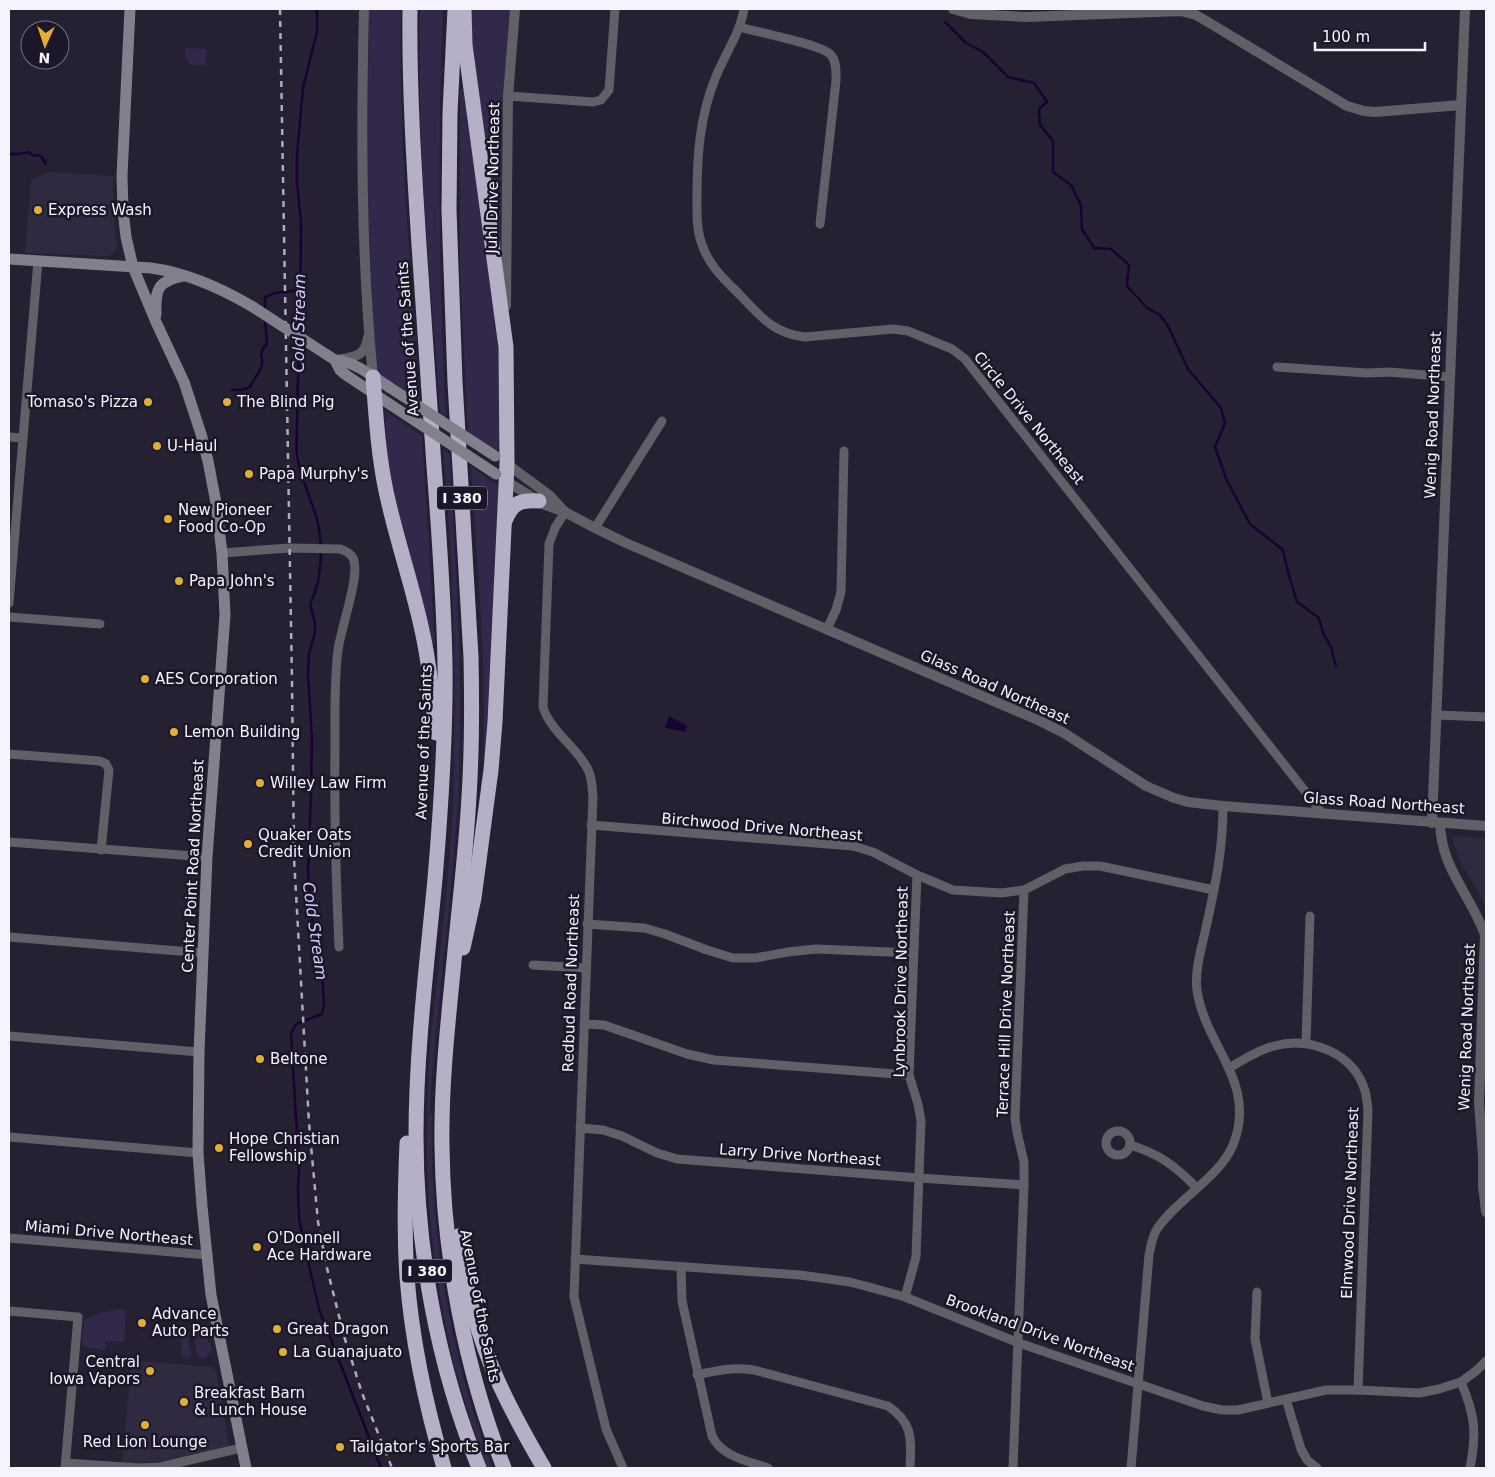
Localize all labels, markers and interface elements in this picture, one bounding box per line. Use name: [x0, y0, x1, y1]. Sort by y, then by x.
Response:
north arrow: [20, 20, 70, 70]
scale bar: [1315, 20, 1425, 52]
text: 100 m: [1322, 28, 1370, 46]
text: N: [38, 50, 51, 66]
street label: Juhl Drive Northeast: [483, 102, 503, 255]
place label: Express Wash: [48, 201, 152, 219]
marker: Express Wash: [32, 204, 44, 216]
street label: Avenue of the Saints: [394, 261, 422, 417]
water label: Cold Stream: [289, 273, 309, 373]
street label: Wenig Road Northeast: [1421, 331, 1445, 499]
street label: Circle Drive Northeast: [970, 348, 1088, 488]
place label: Tomaso's Pizza: [26, 393, 138, 411]
place label: The Blind Pig: [236, 393, 335, 411]
marker: Tomaso's Pizza: [142, 396, 154, 408]
marker: The Blind Pig: [221, 396, 233, 408]
place label: U-Haul: [167, 437, 218, 455]
marker: U-Haul: [151, 440, 163, 452]
place label: Papa Murphy's: [259, 465, 369, 483]
marker: Papa Murphy's: [243, 468, 255, 480]
road number: I 380: [437, 486, 487, 509]
place label: New Pioneer Food Co-Op: [178, 501, 273, 536]
marker: New Pioneer Food Co-Op: [162, 513, 174, 525]
place label: Papa John's: [189, 572, 275, 590]
marker: Papa John's: [173, 575, 185, 587]
street label: Glass Road Northeast: [917, 646, 1073, 728]
street label: Avenue of the Saints: [412, 664, 436, 820]
place label: AES Corporation: [155, 670, 278, 688]
marker: AES Corporation: [139, 673, 151, 685]
place label: Lemon Building: [184, 723, 300, 741]
marker: Lemon Building: [168, 726, 180, 738]
street label: Center Point Road Northeast: [178, 759, 208, 973]
place label: Willey Law Firm: [270, 774, 387, 792]
marker: Willey Law Firm: [254, 777, 266, 789]
street label: Glass Road Northeast: [1303, 788, 1465, 818]
street label: Birchwood Drive Northeast: [661, 809, 863, 845]
place label: Quaker Oats Credit Union: [258, 826, 352, 861]
marker: Quaker Oats Credit Union: [242, 838, 254, 850]
water label: Cold Stream: [299, 881, 331, 981]
street label: Lynbrook Drive Northeast: [890, 886, 912, 1078]
street label: Redbud Road Northeast: [559, 893, 583, 1072]
street label: Terrace Hill Drive Northeast: [993, 910, 1019, 1119]
street label: Wenig Road Northeast: [1455, 943, 1479, 1111]
place label: Beltone: [270, 1050, 327, 1068]
marker: Beltone: [254, 1053, 266, 1065]
street label: Elmwood Drive Northeast: [1338, 1107, 1362, 1299]
place label: Hope Christian Fellowship: [229, 1130, 340, 1165]
street label: Larry Drive Northeast: [719, 1140, 882, 1170]
marker: Hope Christian Fellowship: [213, 1142, 225, 1154]
street label: Miami Drive Northeast: [24, 1217, 194, 1249]
street label: Avenue of the Saints: [456, 1228, 504, 1384]
place label: O'Donnell Ace Hardware: [267, 1229, 372, 1264]
marker: O'Donnell Ace Hardware: [251, 1241, 263, 1253]
road number: I 380: [402, 1260, 452, 1282]
street label: Brookland Drive Northeast: [943, 1290, 1137, 1376]
place label: Advance Auto Parts: [152, 1305, 229, 1340]
marker: Advance Auto Parts: [136, 1317, 148, 1329]
place label: Great Dragon: [287, 1320, 389, 1338]
marker: Great Dragon: [271, 1323, 283, 1335]
place label: La Guanajuato: [293, 1343, 402, 1361]
marker: La Guanajuato: [277, 1346, 289, 1358]
place label: Central Iowa Vapors: [49, 1353, 140, 1388]
marker: Central Iowa Vapors: [144, 1365, 156, 1377]
place label: Breakfast Barn & Lunch House: [194, 1384, 307, 1419]
marker: Breakfast Barn & Lunch House: [178, 1396, 190, 1408]
marker: Red Lion Lounge: [139, 1419, 151, 1431]
place label: Red Lion Lounge: [83, 1433, 207, 1451]
place label: Tailgator's Sports Bar: [349, 1438, 510, 1456]
marker: Tailgator's Sports Bar: [334, 1441, 346, 1453]

